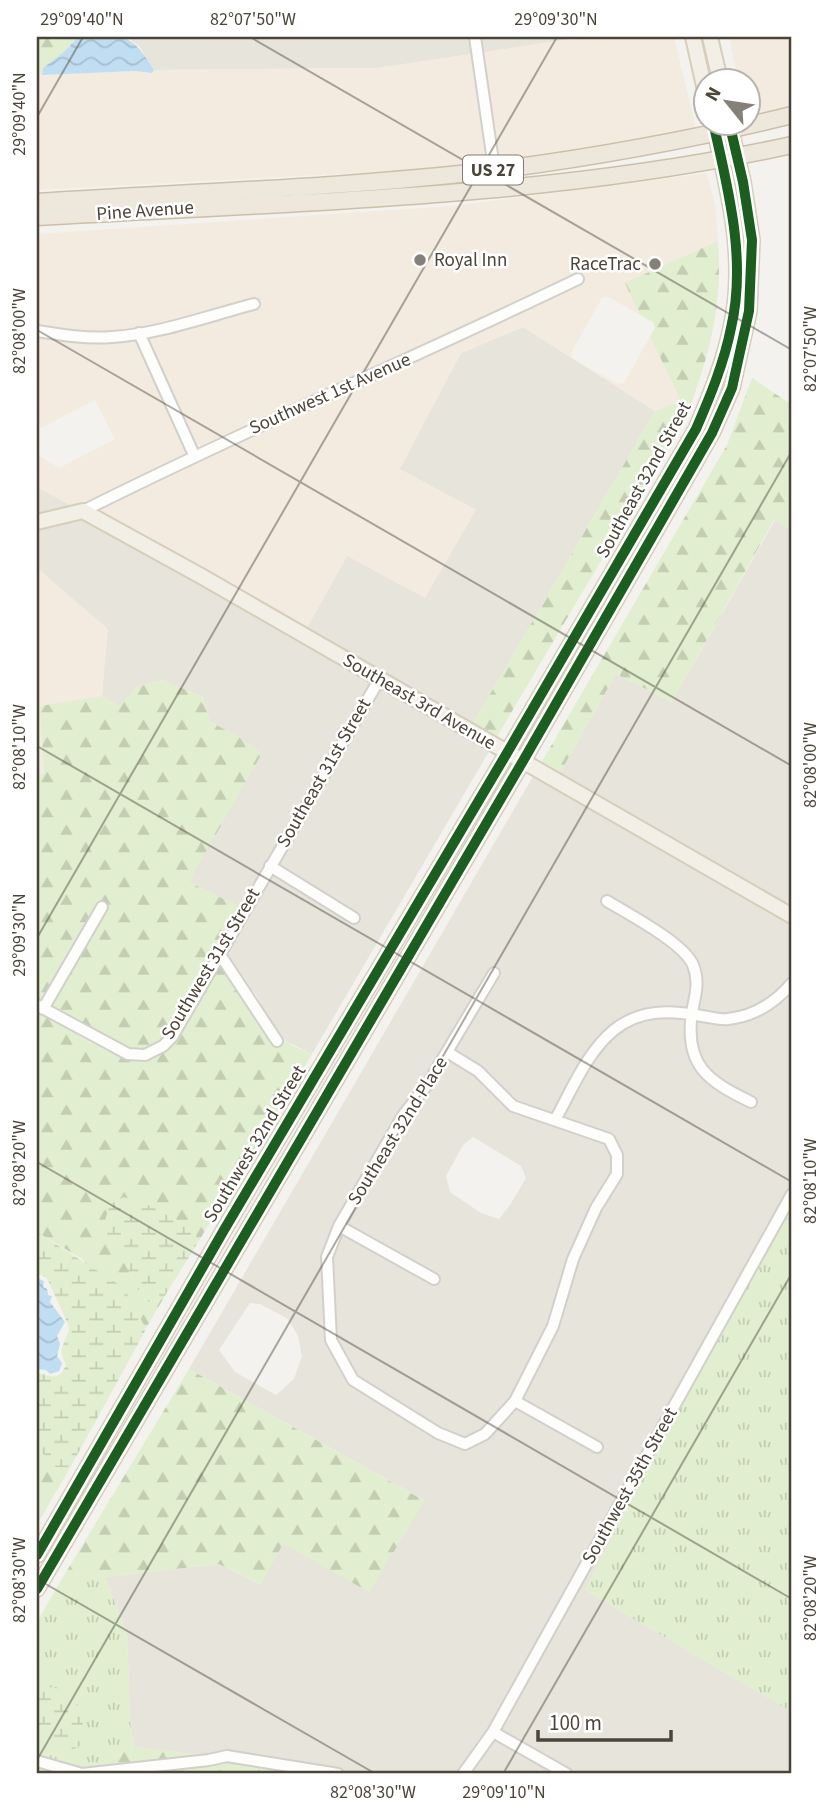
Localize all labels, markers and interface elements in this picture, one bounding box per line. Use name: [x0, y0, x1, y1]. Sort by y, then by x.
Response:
text: 29°09'40"N: [40, 7, 124, 32]
text: 82°07'50"W: [210, 7, 296, 32]
text: 29°09'30"N: [514, 7, 598, 32]
north arrow: [692, 66, 762, 136]
text: 29°09'40"N: [7, 72, 32, 156]
text: N: [699, 82, 728, 106]
road number: US 27: [463, 155, 523, 184]
street label: Pine Avenue: [95, 194, 195, 228]
place label: Royal Inn: [434, 247, 507, 274]
place label: RaceTrac: [570, 251, 641, 278]
marker: Royal Inn: [412, 252, 428, 268]
marker: RaceTrac: [647, 256, 663, 272]
text: 82°08'00"W: [7, 288, 32, 374]
text: 82°07'50"W: [798, 306, 823, 392]
street label: Southwest 1st Avenue: [245, 346, 415, 442]
street label: Southeast 32nd Street: [590, 396, 699, 563]
street label: Southeast 3rd Avenue: [337, 647, 501, 757]
street label: Southeast 31st Street: [270, 693, 378, 853]
text: 82°08'10"W: [7, 704, 32, 790]
text: 82°08'00"W: [798, 722, 823, 808]
street label: Southwest 31st Street: [155, 883, 267, 1045]
text: 29°09'30"N: [7, 893, 32, 977]
street label: Southeast 32nd Place: [341, 1052, 455, 1210]
street label: Southwest 32nd Street: [197, 1060, 313, 1228]
text: 82°08'20"W: [7, 1120, 32, 1206]
text: 82°08'10"W: [798, 1138, 823, 1224]
street label: Southwest 35th Street: [576, 1402, 685, 1569]
text: 82°08'30"W: [7, 1537, 32, 1623]
text: 82°08'20"W: [798, 1555, 823, 1641]
scale bar: [538, 1699, 672, 1743]
text: 100 m: [549, 1708, 602, 1738]
text: 82°08'30"W: [330, 1780, 416, 1805]
text: 29°09'10"N: [462, 1780, 546, 1805]

